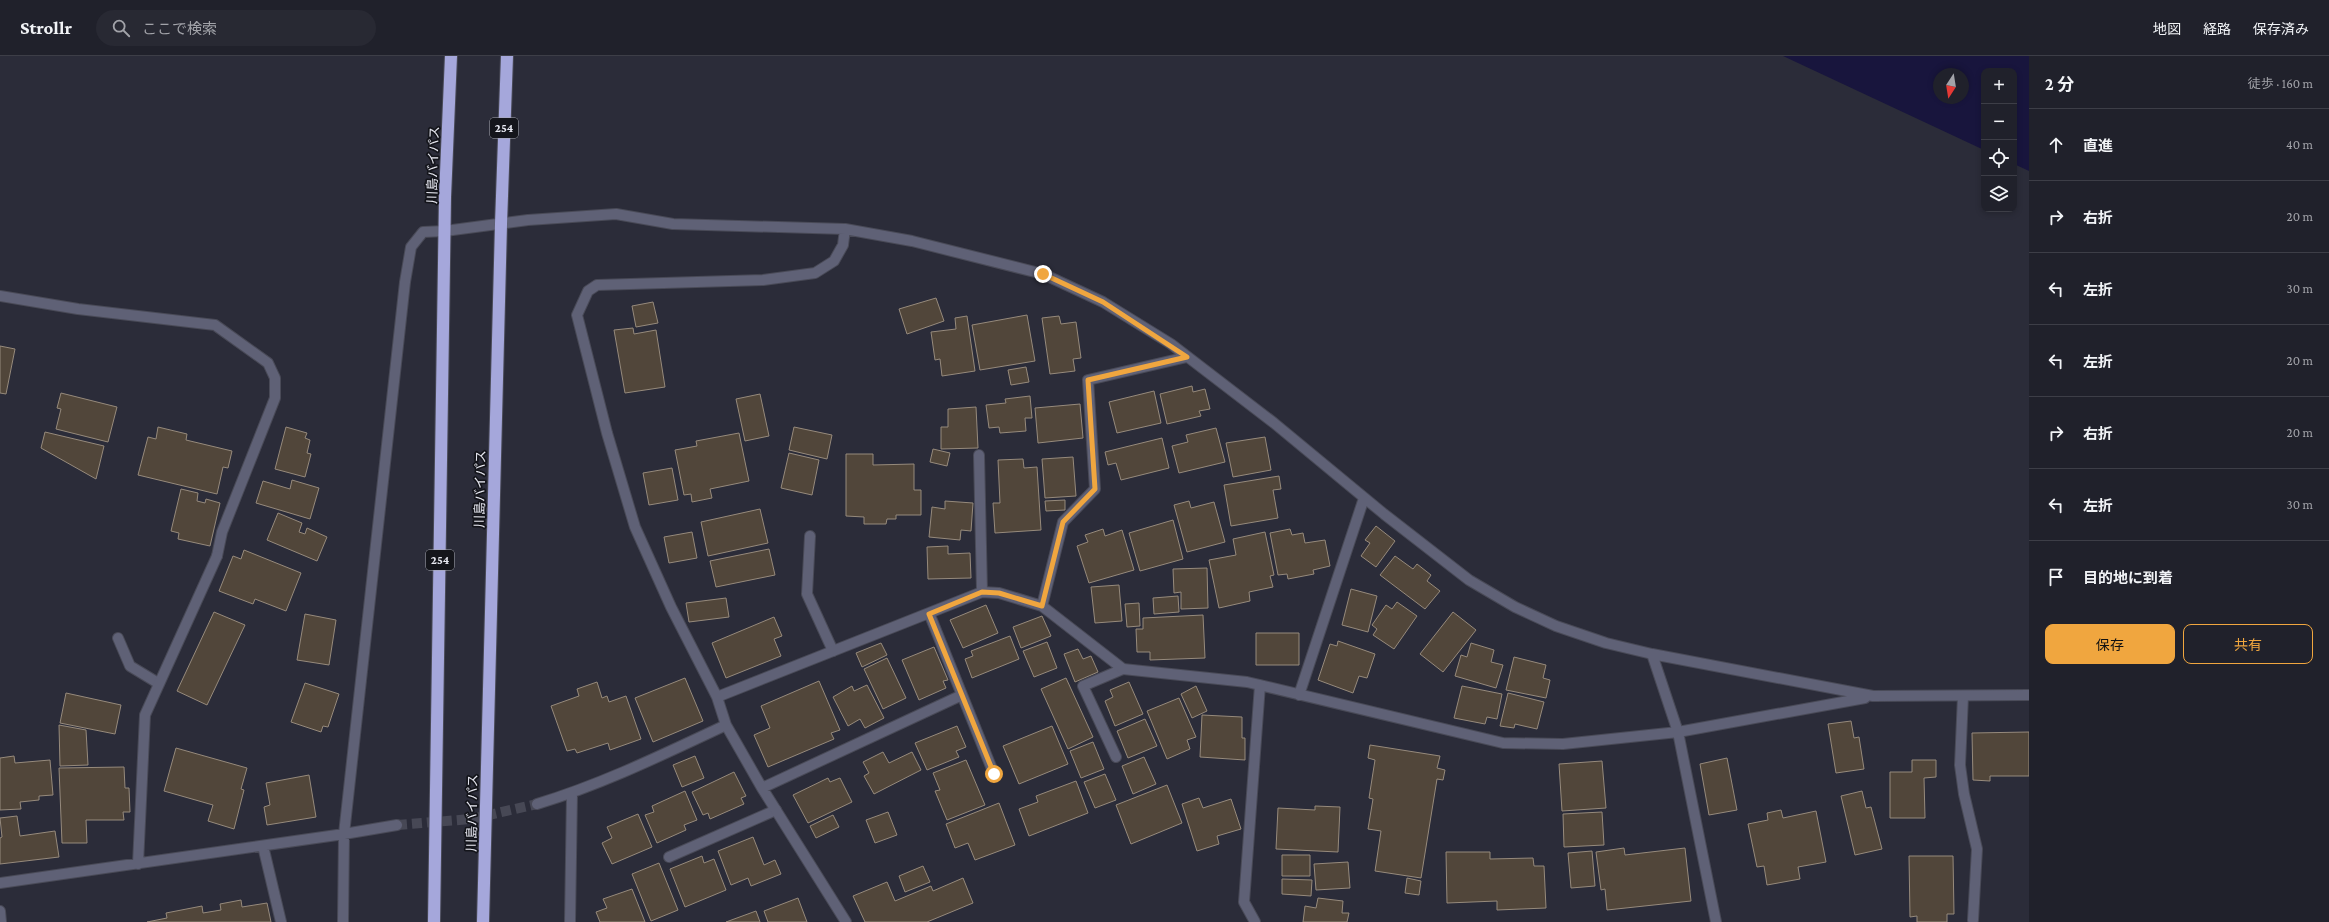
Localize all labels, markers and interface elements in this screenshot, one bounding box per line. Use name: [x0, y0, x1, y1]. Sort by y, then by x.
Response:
search box: [96, 10, 376, 46]
text: Strollr: [20, 17, 72, 38]
icon: search: [110, 17, 132, 39]
text: ここで検索: [142, 21, 217, 37]
text: 地図: [2153, 21, 2181, 37]
text: 経路: [2203, 21, 2231, 37]
text: 保存済み: [2253, 21, 2309, 37]
north arrow: [1933, 68, 1969, 104]
map controls: [1981, 68, 2017, 212]
button: +: [1981, 68, 2017, 104]
text: 2 分: [2045, 75, 2074, 94]
text: 徒歩 · 160 m: [2248, 76, 2313, 91]
button: −: [1981, 104, 2017, 140]
road number: 254: [490, 118, 518, 138]
street label: 川島バイパス: [424, 126, 442, 204]
icon: ahead: [2045, 134, 2067, 156]
text: 40 m: [2286, 137, 2313, 152]
text: 直進: [2083, 138, 2113, 154]
button: locate: [1981, 140, 2017, 176]
button: layers: [1981, 176, 2017, 212]
icon: right: [2045, 206, 2067, 228]
text: 20 m: [2287, 209, 2313, 224]
text: 右折: [2083, 210, 2113, 226]
route end: [1034, 265, 1052, 283]
icon: left: [2045, 278, 2067, 300]
text: 30 m: [2287, 281, 2313, 296]
text: 左折: [2083, 282, 2113, 298]
icon: left: [2045, 350, 2067, 372]
text: 20 m: [2287, 353, 2313, 368]
text: 左折: [2083, 354, 2113, 370]
icon: right: [2045, 422, 2067, 444]
text: 20 m: [2287, 425, 2313, 440]
text: 右折: [2083, 426, 2113, 442]
street label: 川島バイパス: [472, 450, 488, 528]
icon: left: [2045, 494, 2067, 516]
text: 30 m: [2287, 497, 2313, 512]
text: 左折: [2083, 498, 2113, 514]
road number: 254: [426, 550, 454, 570]
icon: arrive: [2045, 566, 2067, 588]
text: 目的地に到着: [2083, 570, 2173, 586]
button: 保存: [2045, 624, 2175, 664]
button: 共有: [2183, 624, 2313, 664]
route start: [985, 765, 1003, 783]
street label: 川島バイパス: [464, 774, 480, 852]

